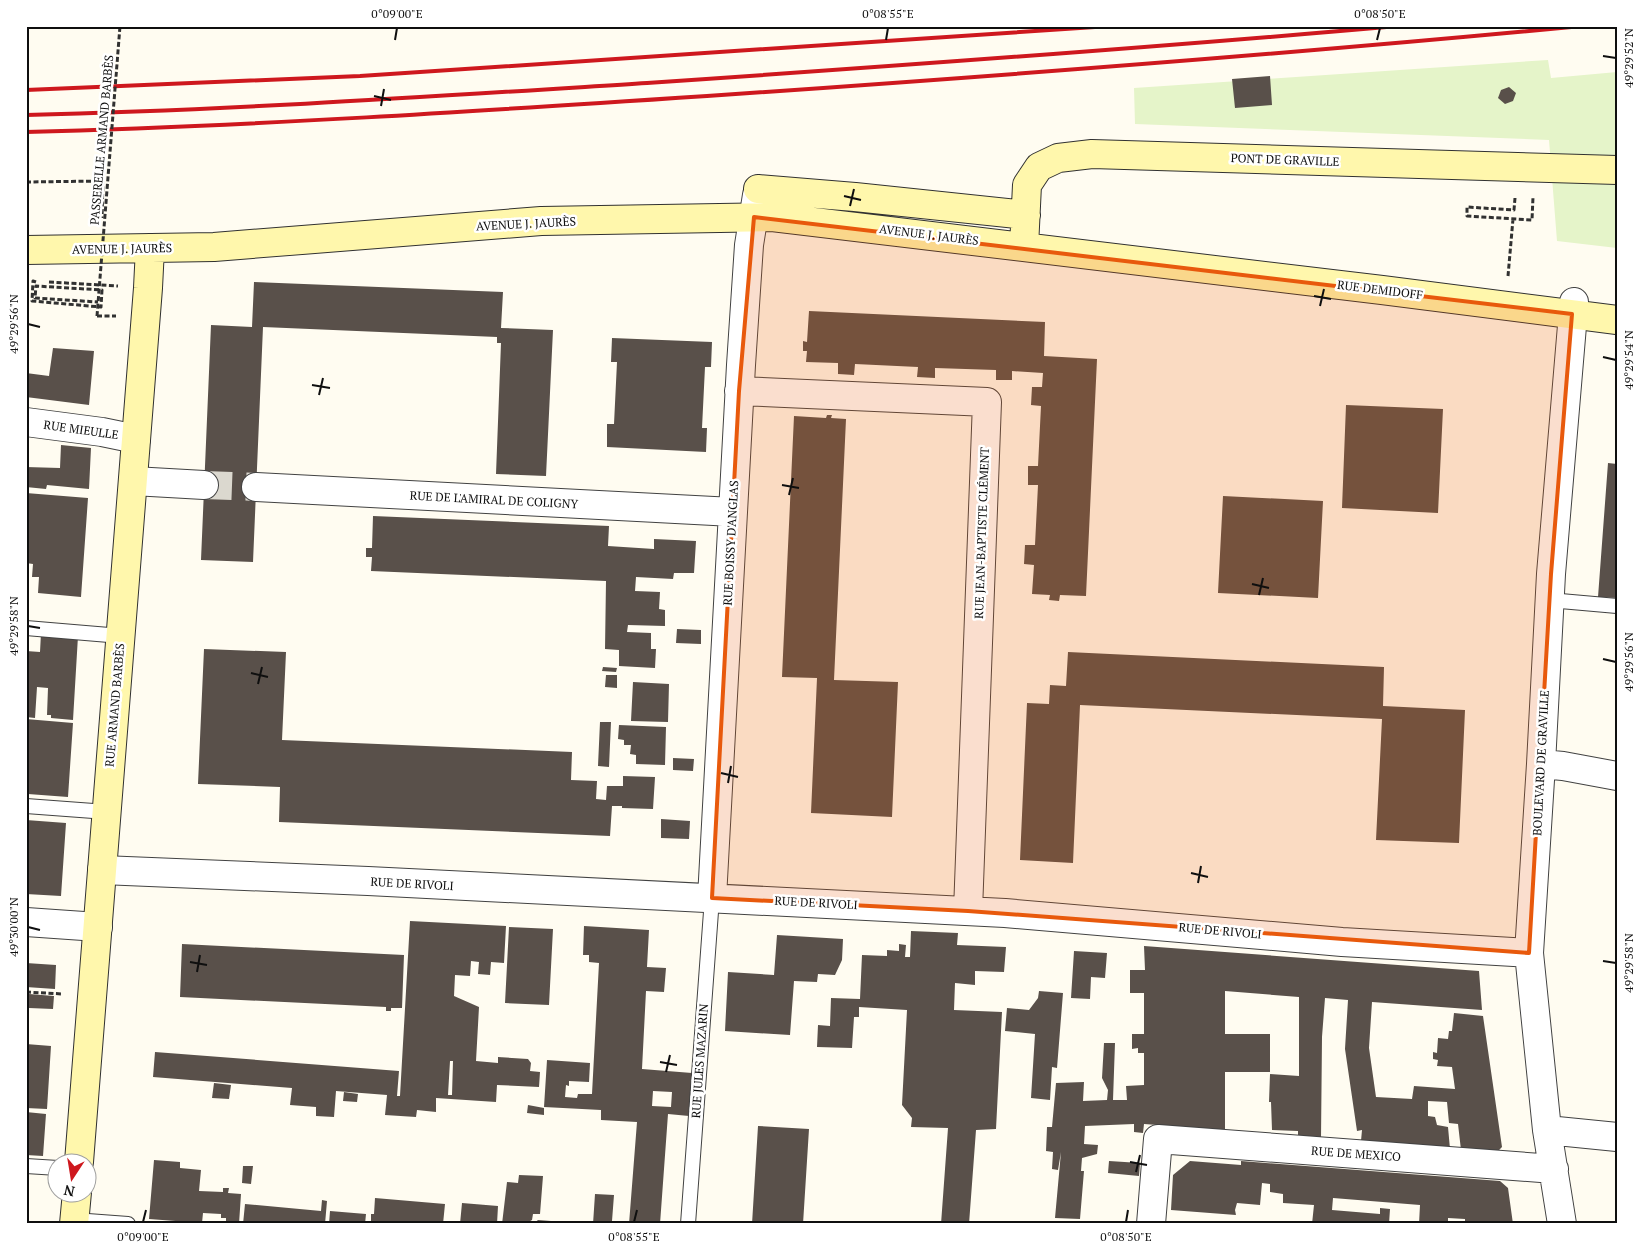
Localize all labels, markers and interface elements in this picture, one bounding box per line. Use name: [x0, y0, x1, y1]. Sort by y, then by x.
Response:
text: 0°09'00"E: [371, 6, 423, 21]
text: 0°08'55"E: [862, 6, 914, 21]
text: 0°08'50"E: [1354, 6, 1406, 21]
text: 49°29'52"N: [1621, 28, 1636, 88]
street label: PASSERELLE ARMAND BARBÈS: [87, 54, 116, 226]
street label: PONT DE GRAVILLE: [1230, 150, 1340, 169]
street label: AVENUE J. JAURÈS: [476, 213, 576, 234]
street label: AVENUE J. JAURÈS: [878, 221, 980, 248]
street label: AVENUE J. JAURÈS: [72, 240, 172, 257]
street label: RUE DEMIDOFF: [1336, 277, 1424, 302]
text: 49°29'56"N: [6, 294, 21, 354]
text: 49°29'54"N: [1621, 330, 1636, 390]
street label: RUE MIEULLE: [43, 417, 119, 442]
street label: RUE JEAN-BAPTISTE CLÉMENT: [971, 446, 992, 619]
street label: RUE BOISSY D'ANGLAS: [720, 480, 741, 606]
street label: RUE DE L'AMIRAL DE COLIGNY: [409, 488, 579, 511]
text: 49°29'58"N: [6, 596, 21, 656]
text: 49°29'56"N: [1621, 632, 1636, 692]
street label: RUE ARMAND BARBÈS: [102, 643, 127, 767]
street label: BOULEVARD DE GRAVILLE: [1529, 690, 1552, 836]
street label: RUE DE RIVOLI: [370, 874, 454, 893]
street label: RUE DE RIVOLI: [774, 893, 858, 912]
text: 49°30'00"N: [6, 897, 21, 957]
street label: RUE DE RIVOLI: [1178, 919, 1262, 942]
text: 49°29'58"N: [1621, 933, 1636, 993]
street label: RUE JULES MAZARIN: [688, 1003, 711, 1119]
street label: RUE DE MEXICO: [1311, 1143, 1402, 1164]
north arrow: [48, 1152, 98, 1202]
text: N: [62, 1181, 76, 1202]
text: 0°09'00"E: [117, 1229, 169, 1244]
text: 0°08'55"E: [608, 1229, 660, 1244]
text: 0°08'50"E: [1100, 1229, 1152, 1244]

